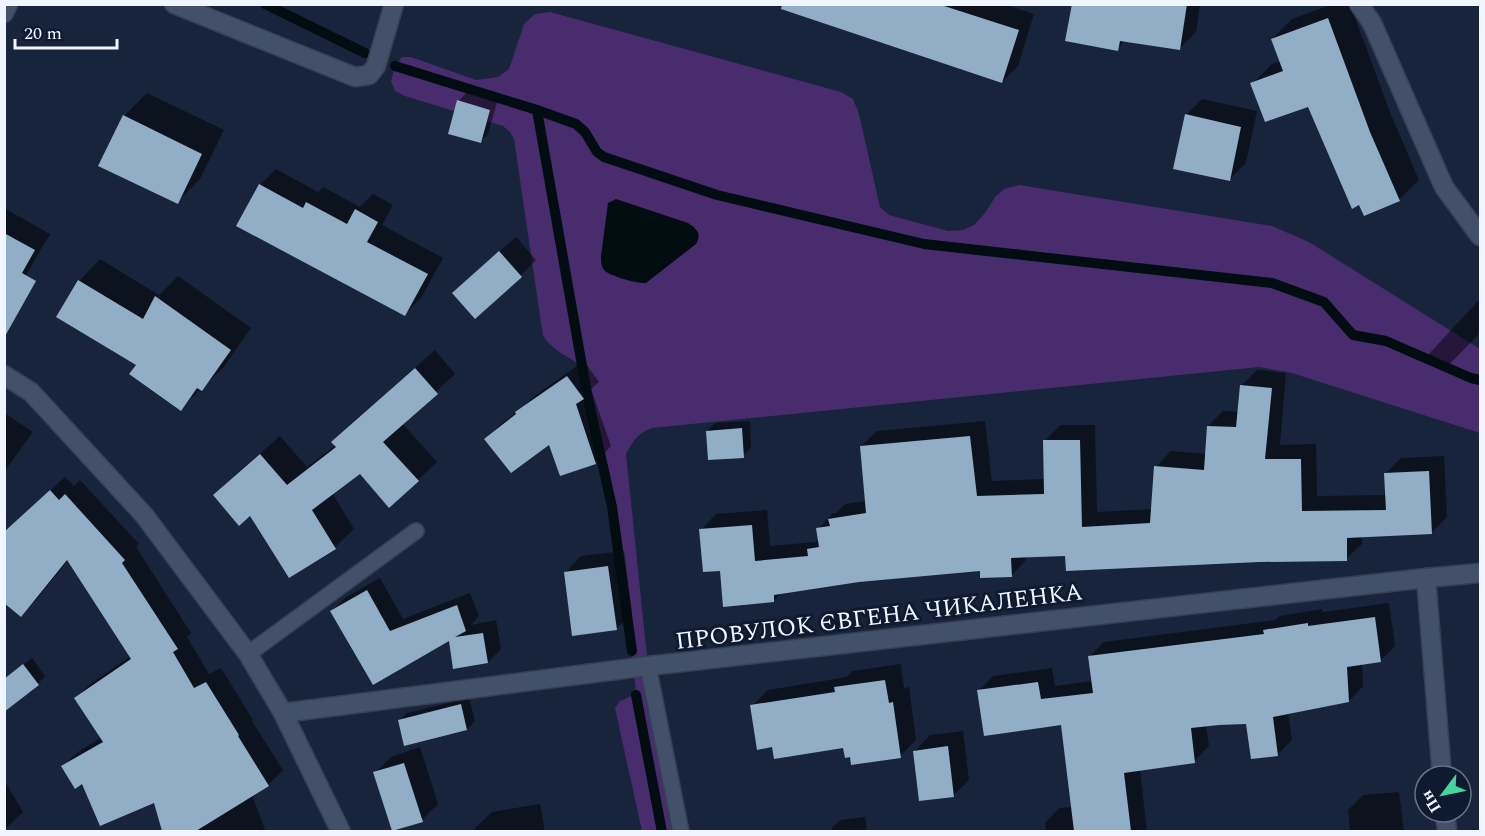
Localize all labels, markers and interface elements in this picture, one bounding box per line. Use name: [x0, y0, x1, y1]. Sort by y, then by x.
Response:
scale bar: [15, 12, 117, 50]
text: 20 m: [24, 20, 62, 47]
street label: ПРОВУЛОК ЄВГЕНА ЧИКАЛЕНКА: [674, 574, 1085, 660]
north arrow: [1413, 764, 1473, 824]
text: Пн: [1415, 785, 1447, 818]

